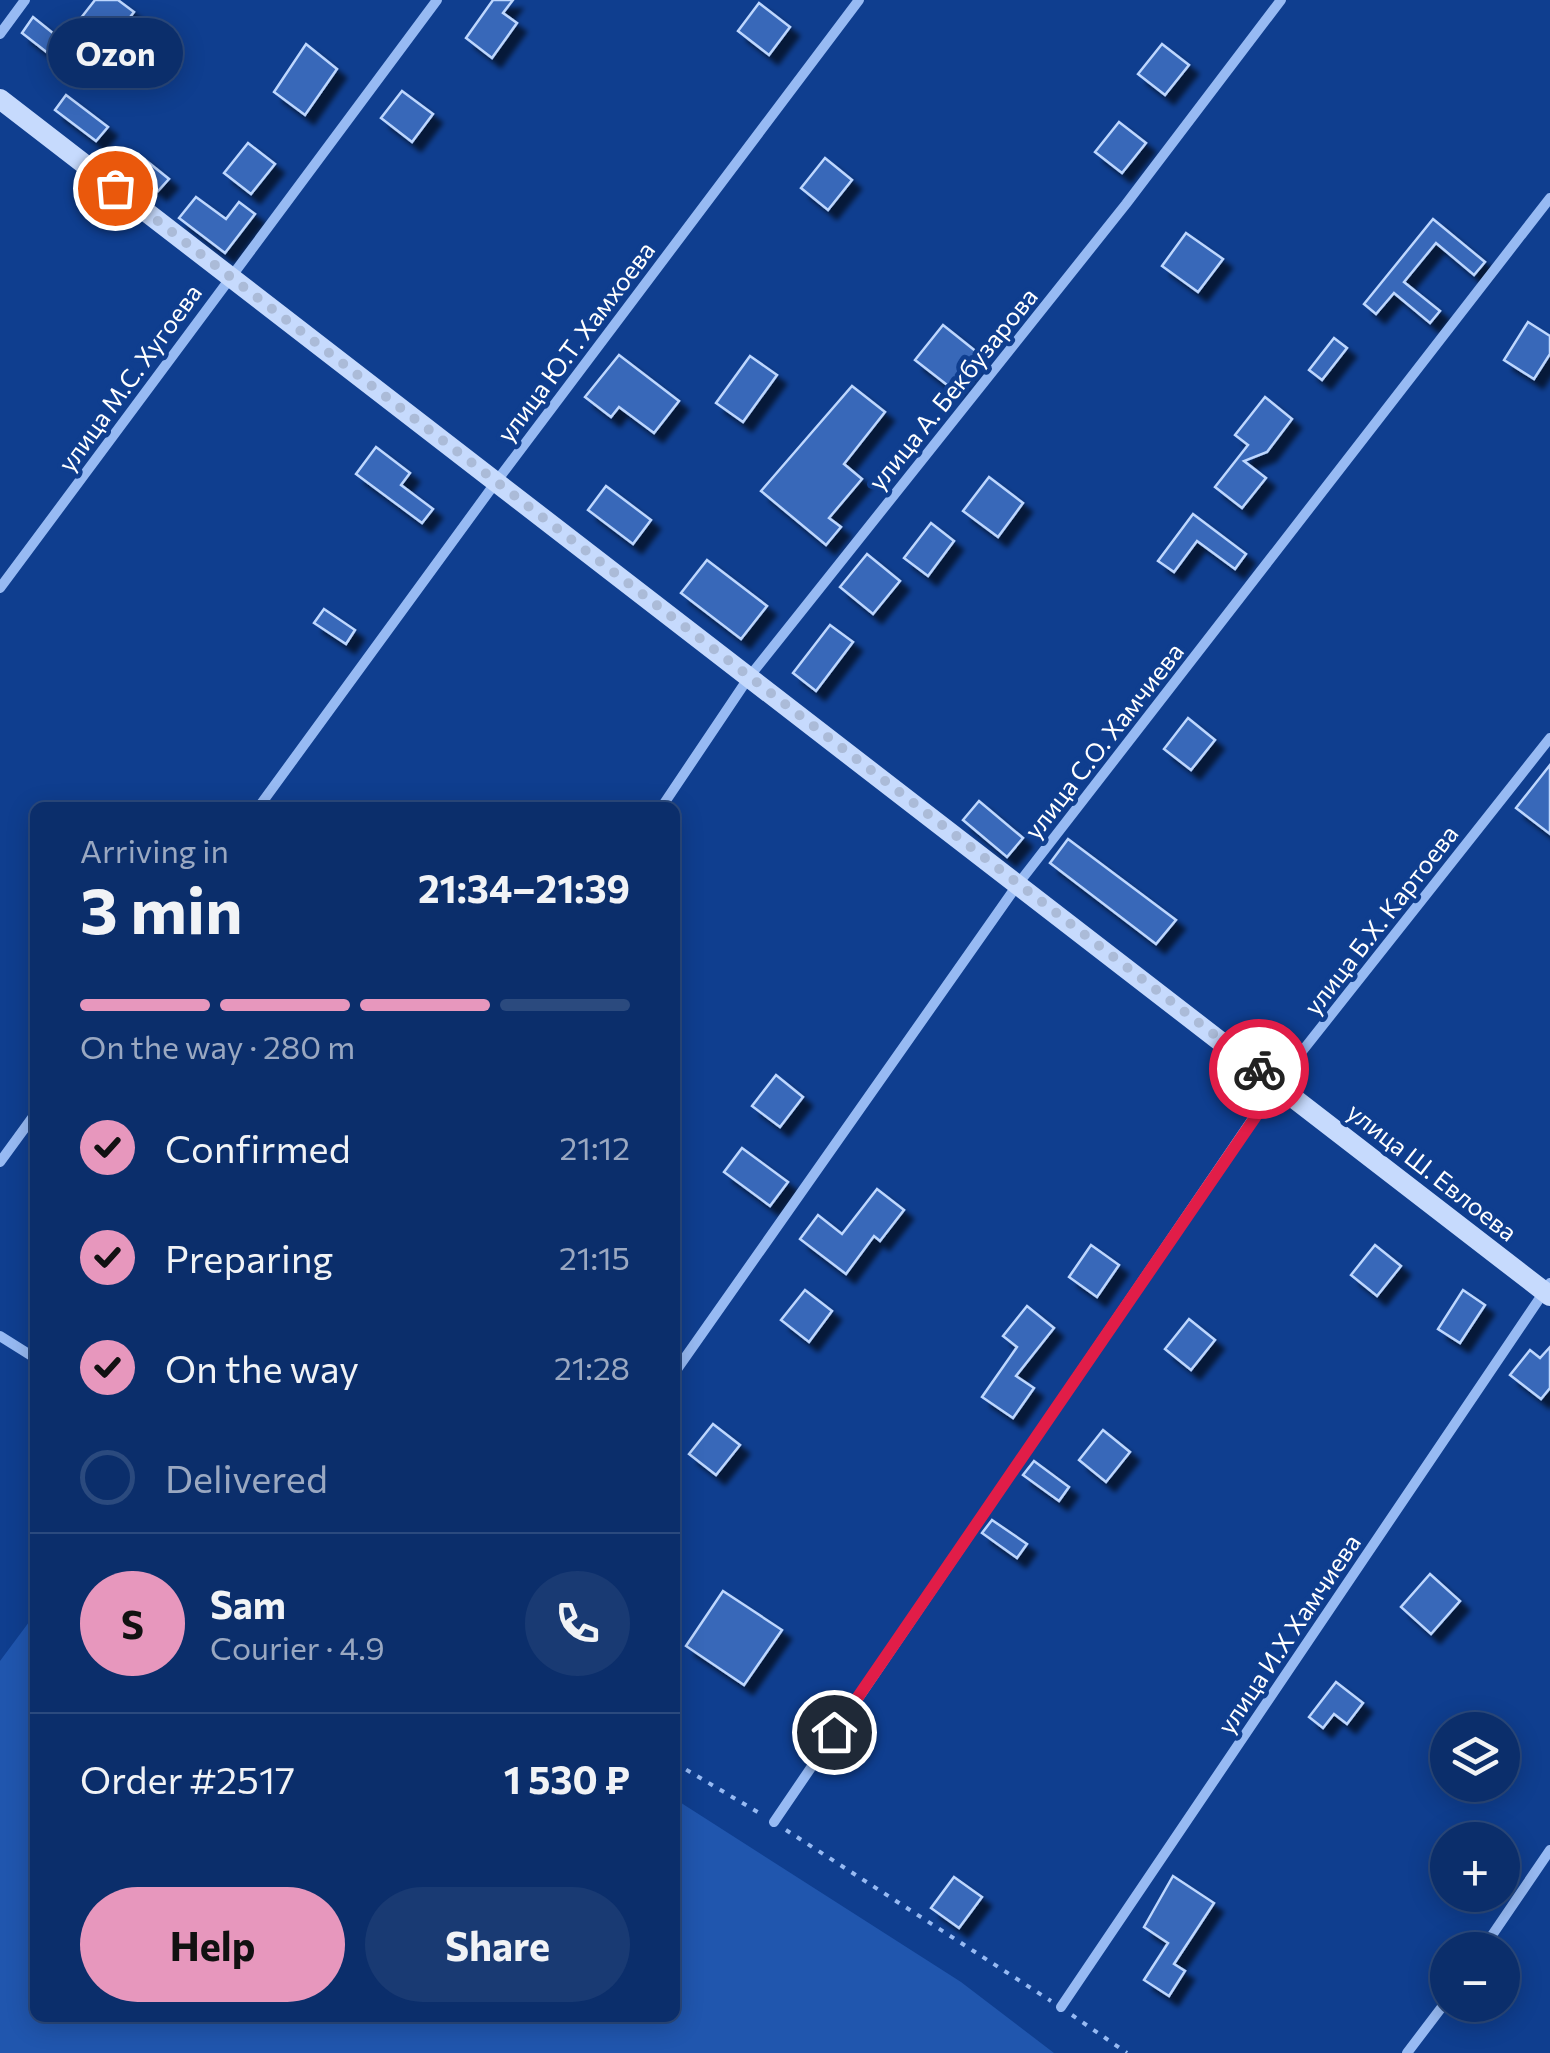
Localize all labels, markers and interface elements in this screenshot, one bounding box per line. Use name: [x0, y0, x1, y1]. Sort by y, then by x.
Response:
callout: Ozon: [48, 18, 182, 88]
text: Ozon: [75, 33, 156, 73]
pin: [73, 146, 158, 231]
icon: bag: [88, 161, 143, 216]
street label: улица Ю.Т. Хамхоева: [490, 235, 660, 448]
street label: улица М.С. Хугоева: [51, 278, 207, 477]
street label: улица А. Бекбузарова: [861, 281, 1043, 496]
street label: улица С.О. Хамчиева: [1017, 636, 1189, 844]
street label: улица Б.Х. Картоева: [1297, 819, 1464, 1020]
text: Arriving in: [80, 830, 229, 870]
text: 21:34–21:39: [418, 864, 630, 911]
text: 3 min: [80, 868, 243, 947]
courier: [1209, 1019, 1309, 1119]
text: On the way · 280 m: [80, 1026, 355, 1066]
icon: bike: [1232, 1042, 1287, 1097]
street label: улица Ш. Евлоева: [1342, 1096, 1523, 1247]
icon: check: [80, 1120, 135, 1175]
text: Confirmed: [165, 1124, 351, 1171]
text: 21:12: [560, 1127, 630, 1167]
icon: check: [80, 1230, 135, 1285]
text: Preparing: [165, 1234, 333, 1281]
text: 21:15: [559, 1237, 630, 1277]
icon: check: [80, 1340, 135, 1395]
text: On the way: [165, 1344, 359, 1391]
text: 21:28: [554, 1347, 630, 1387]
text: Delivered: [165, 1454, 328, 1501]
street label: улица И.Х Хамчиева: [1210, 1528, 1366, 1739]
button: phone: [525, 1571, 630, 1676]
text: Sam: [210, 1580, 286, 1627]
text: S: [121, 1600, 144, 1647]
text: Courier · 4.9: [210, 1627, 385, 1667]
pin: [792, 1690, 877, 1775]
icon: home: [807, 1705, 862, 1760]
map controls: [1430, 1712, 1520, 2022]
button: layers: [1430, 1712, 1520, 1802]
text: Order #2517: [80, 1755, 295, 1802]
text: 1 530 ₽: [504, 1755, 630, 1802]
button: +: [1430, 1822, 1520, 1912]
button: Help: [80, 1887, 345, 2002]
button: Share: [365, 1887, 630, 2002]
button: −: [1430, 1932, 1520, 2022]

